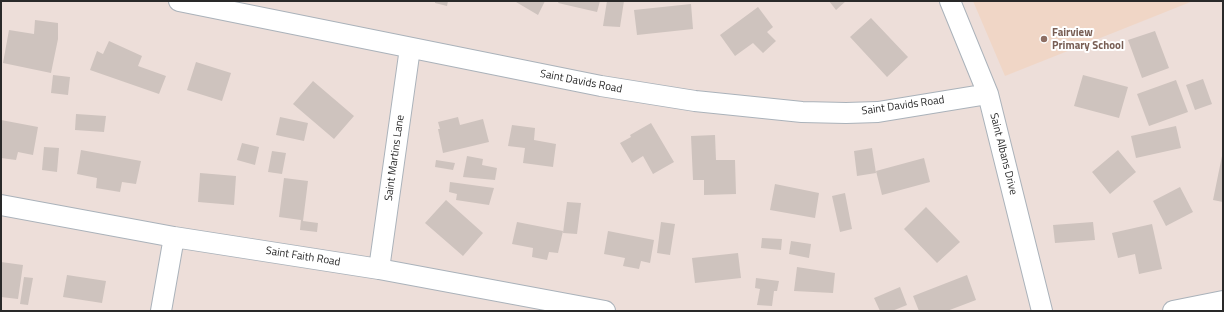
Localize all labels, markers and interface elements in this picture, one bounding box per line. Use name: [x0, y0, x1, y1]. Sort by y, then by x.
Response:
place label: Fairview Primary School: [1052, 26, 1124, 52]
marker: Fairview Primary School: [1039, 34, 1049, 44]
street label: Saint Davids Road: [539, 68, 623, 96]
street label: Saint Davids Road: [861, 94, 945, 118]
street label: Saint Albans Drive: [986, 112, 1020, 196]
street label: Saint Martins Lane: [382, 114, 408, 202]
street label: Saint Faith Road: [265, 245, 341, 269]

